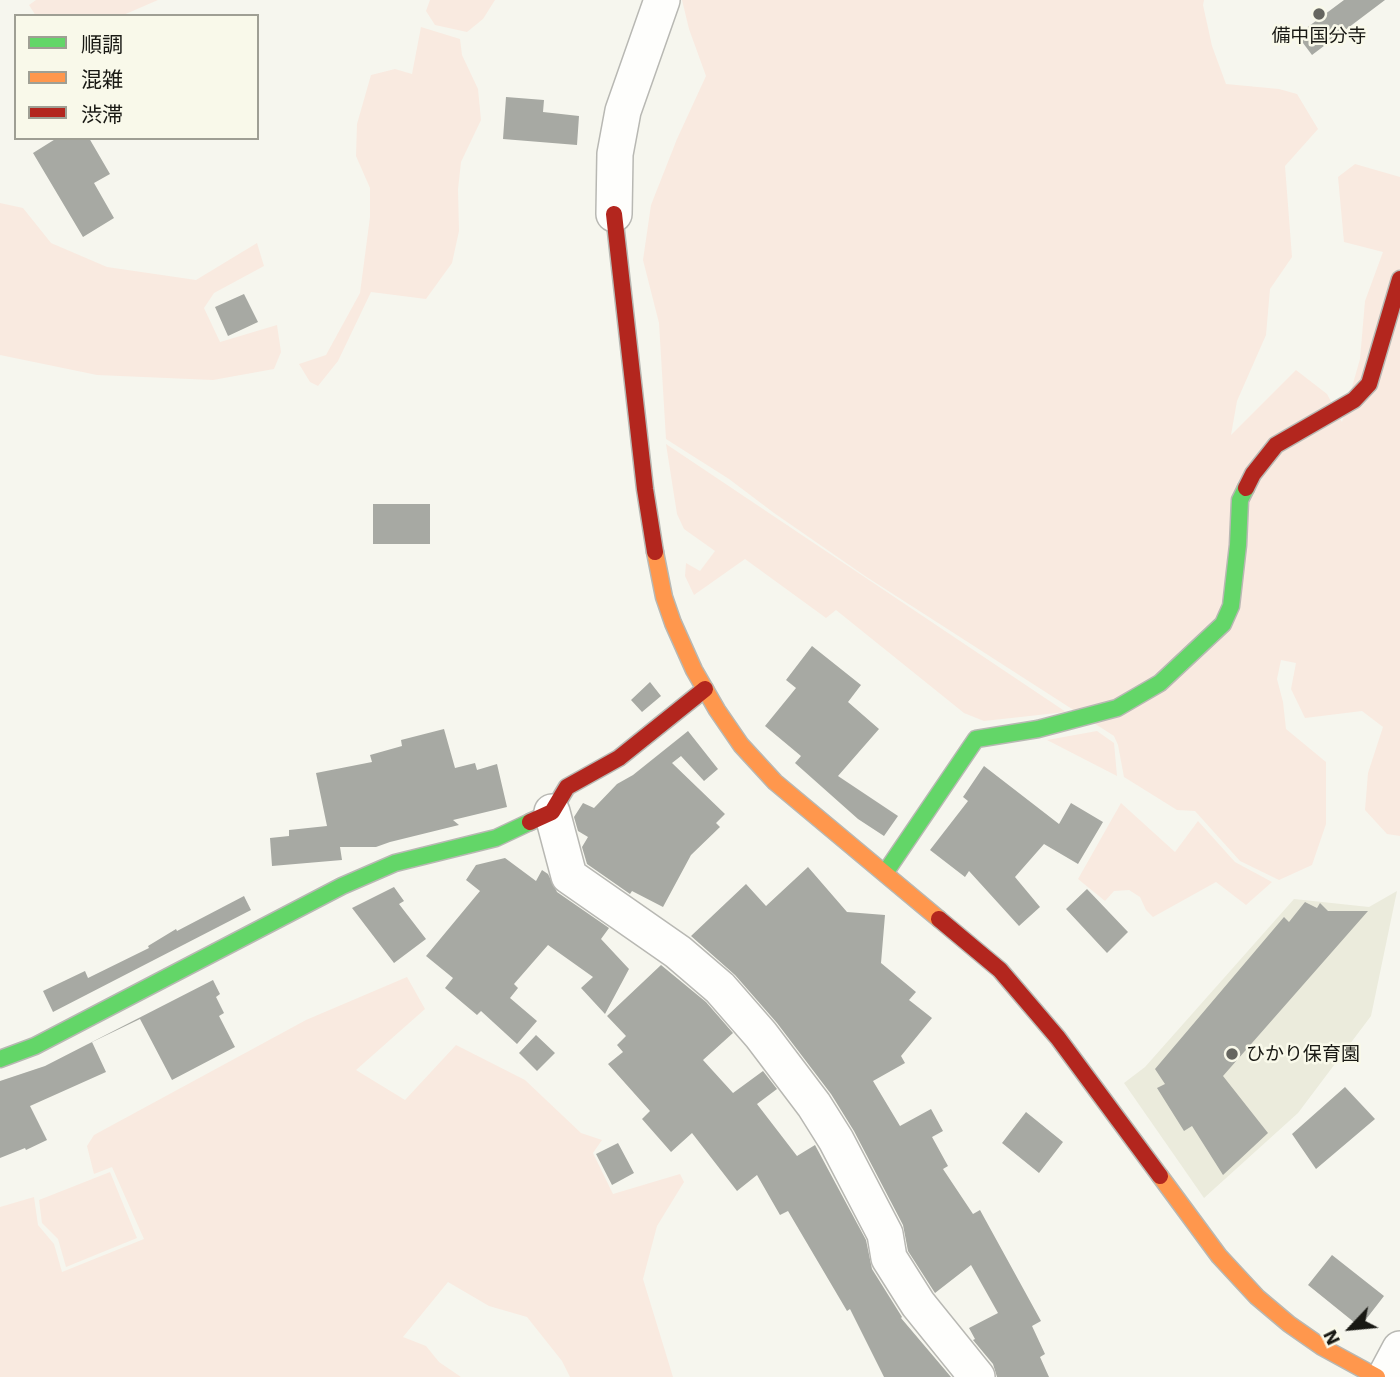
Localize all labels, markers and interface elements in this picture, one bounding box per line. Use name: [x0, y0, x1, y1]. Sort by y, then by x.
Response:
marker: 備中国分寺: [1311, 6, 1327, 22]
legend: [14, 14, 259, 140]
place label: 備中国分寺: [1272, 25, 1366, 47]
text: 順調: [81, 32, 123, 57]
text: 混雑: [81, 67, 123, 92]
text: 渋滞: [81, 102, 123, 127]
place label: ひかり保育園: [1246, 1043, 1360, 1065]
marker: ひかり保育園: [1224, 1046, 1240, 1062]
north arrow: [1316, 1293, 1386, 1363]
text: N: [1318, 1326, 1345, 1349]

